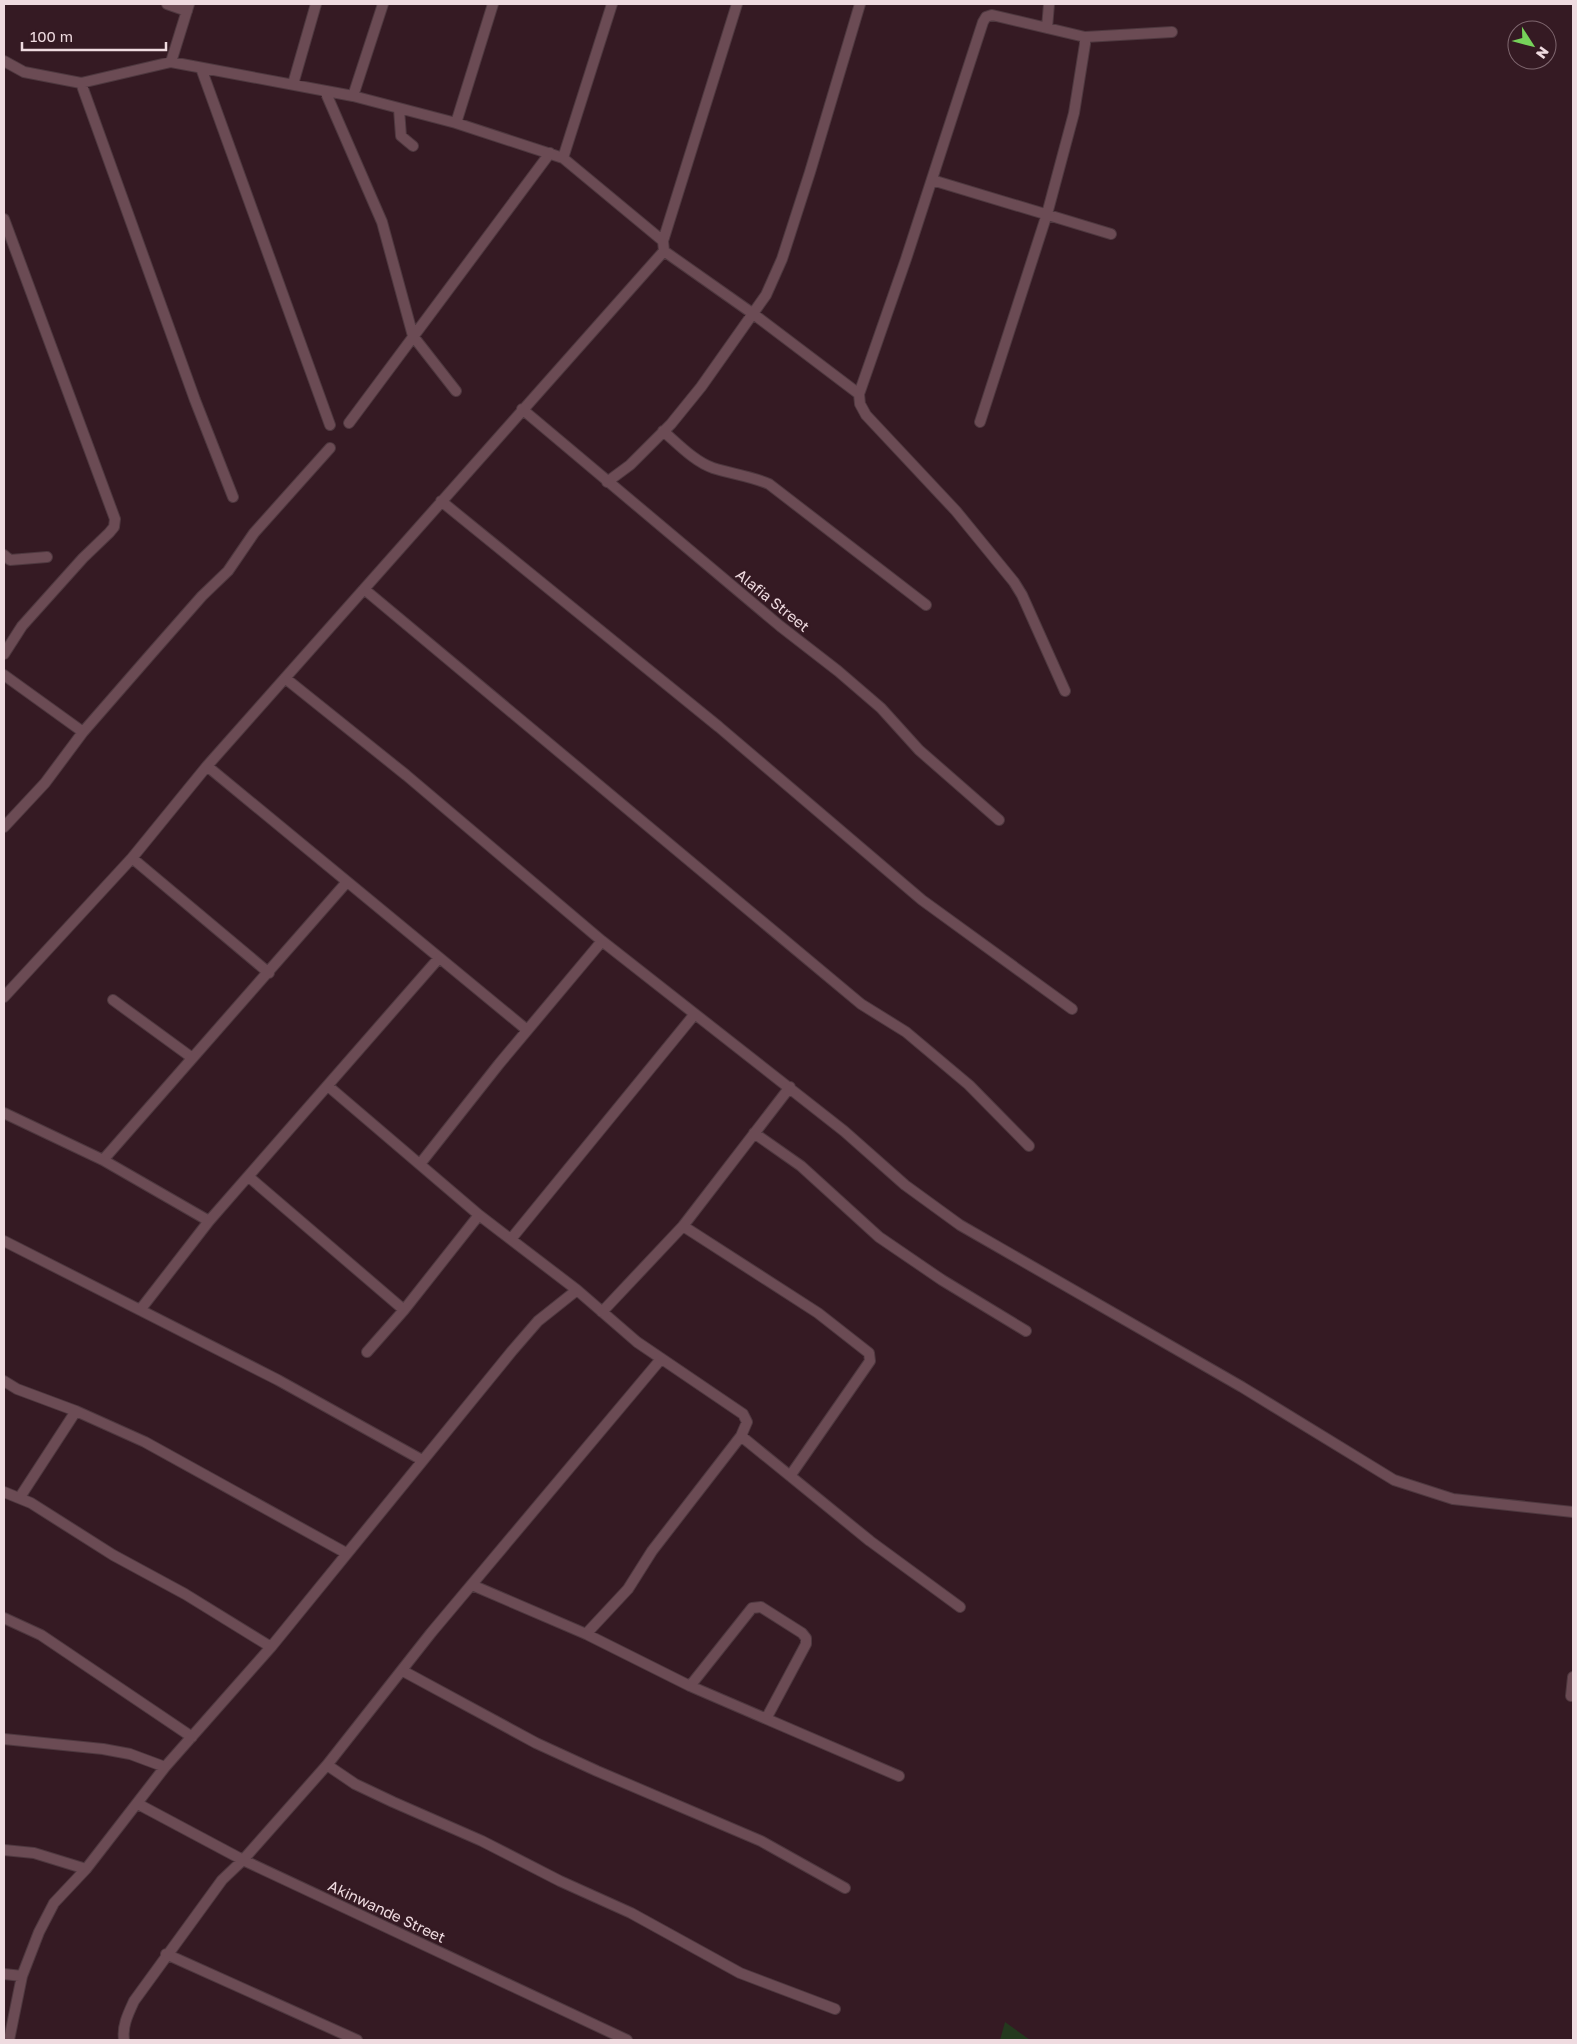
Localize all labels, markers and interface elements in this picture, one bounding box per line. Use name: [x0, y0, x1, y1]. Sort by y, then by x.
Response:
scale bar: [22, 20, 166, 52]
north arrow: [1507, 20, 1557, 70]
text: 100 m: [30, 27, 73, 45]
text: N: [1533, 44, 1553, 62]
street label: Alafia Street: [733, 565, 813, 635]
street label: Akinwande Street: [326, 1876, 448, 1946]

